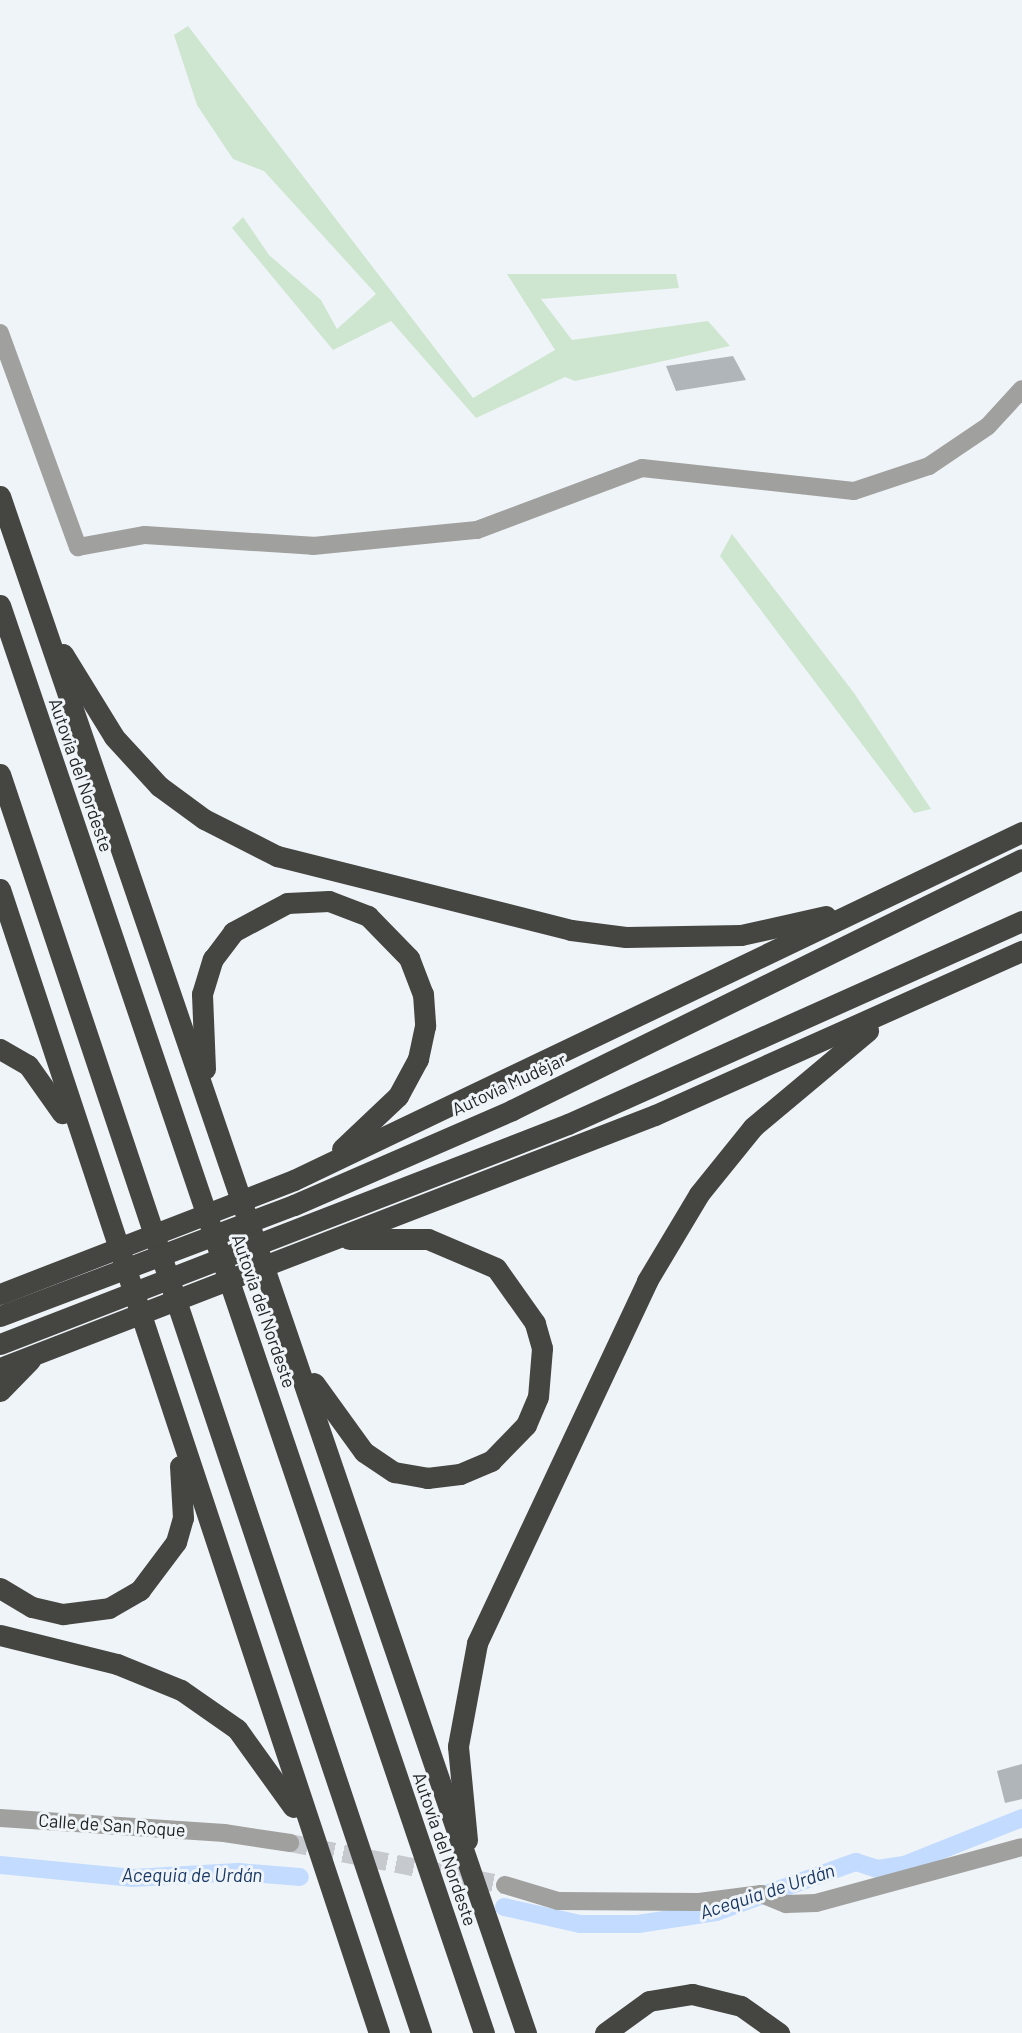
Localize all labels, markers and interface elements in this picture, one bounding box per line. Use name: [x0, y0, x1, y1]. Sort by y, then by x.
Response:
street label: Autovía del Nordeste: [45, 695, 117, 855]
street label: Autovía Mudéjar: [448, 1048, 570, 1120]
street label: Autovía del Nordeste: [228, 1231, 300, 1391]
street label: Autovía del Nordeste: [409, 1769, 481, 1929]
street label: Calle de San Roque: [38, 1809, 186, 1841]
water label: Acequia de Urdán: [697, 1858, 837, 1924]
water label: Acequia de Urdán: [122, 1864, 262, 1886]

